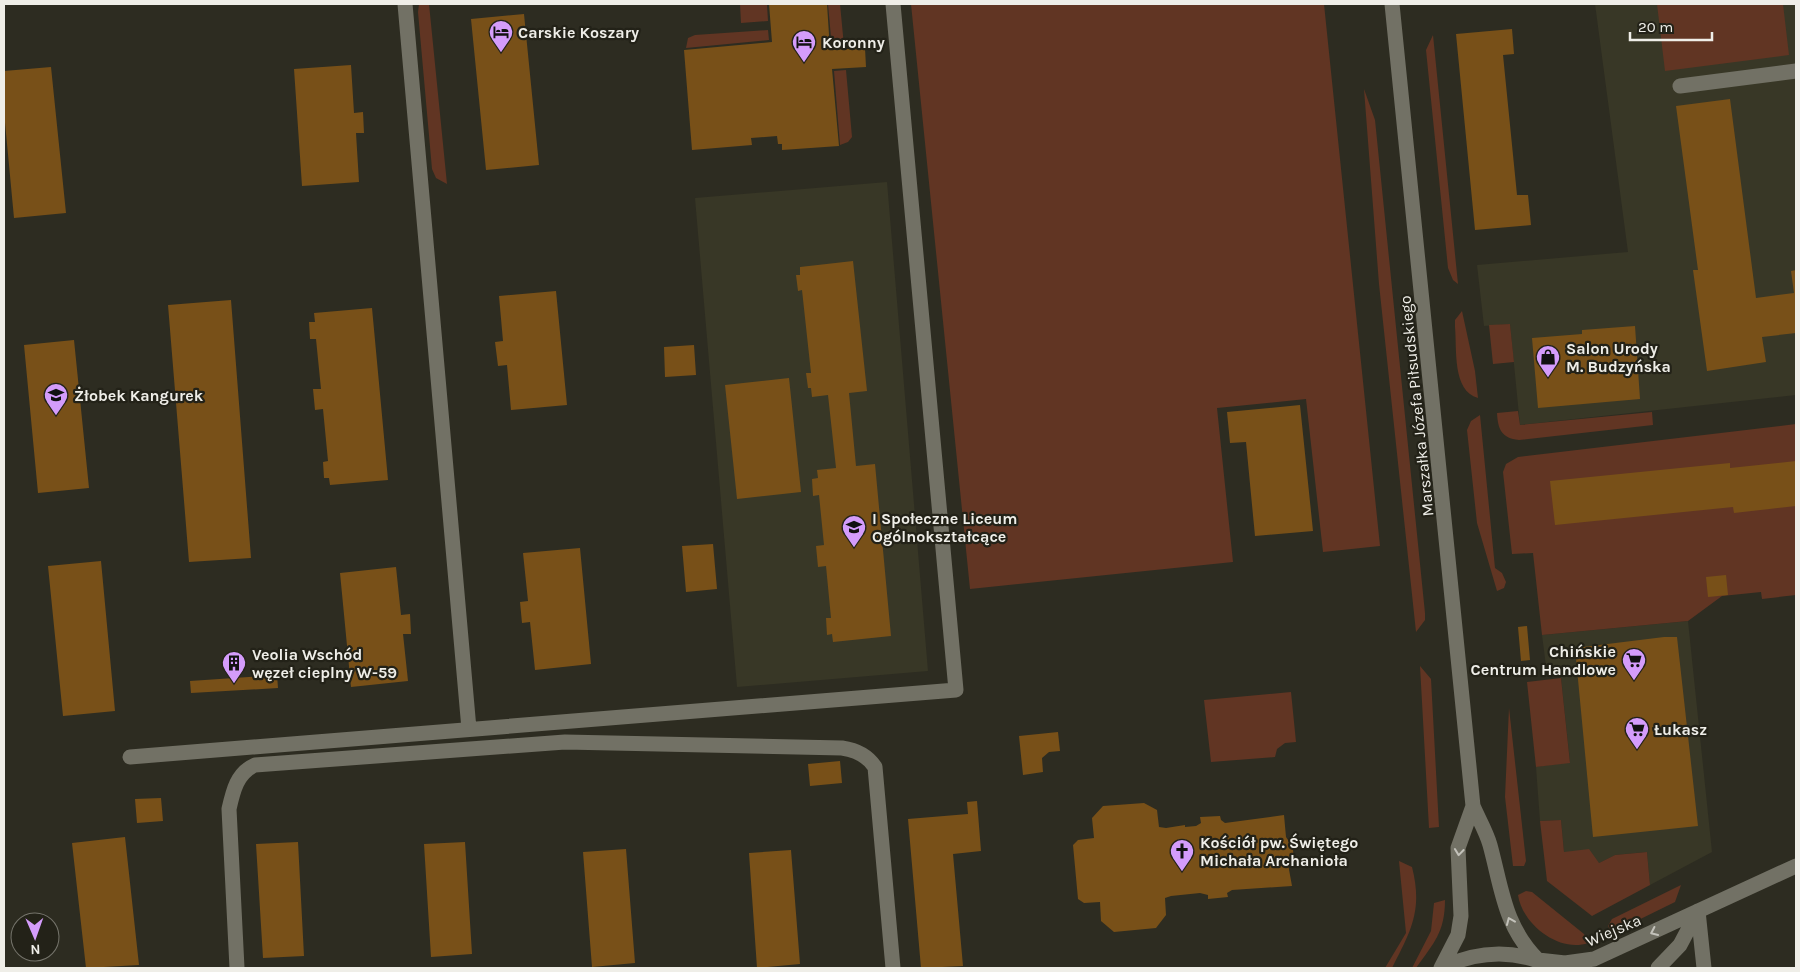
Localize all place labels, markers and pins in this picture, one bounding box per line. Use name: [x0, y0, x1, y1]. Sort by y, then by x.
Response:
hotel icon: Carskie Koszary: [488, 19, 514, 53]
place label: Carskie Koszary: [518, 23, 639, 42]
hotel icon: Koronny: [791, 29, 817, 63]
place label: Koronny: [822, 33, 885, 52]
place label: Salon Urody M. Budzyńska: [1566, 339, 1671, 376]
shop icon: Salon Urody M. Budzyńska: [1535, 344, 1561, 378]
school or university icon: Żłobek Kangurek: [43, 382, 69, 416]
place label: Żłobek Kangurek: [74, 386, 204, 405]
place label: I Społeczne Liceum Ogólnokształcące: [872, 509, 1018, 546]
school or university icon: I Społeczne Liceum Ogólnokształcące: [841, 514, 867, 548]
place label: Chińskie Centrum Handlowe: [1471, 642, 1616, 679]
place label: Veolia Wschód węzeł cieplny W-59: [252, 645, 397, 682]
supermarket icon: Chińskie Centrum Handlowe: [1621, 647, 1647, 681]
building icon: Veolia Wschód węzeł cieplny W-59: [221, 650, 247, 684]
supermarket icon: Łukasz: [1624, 716, 1650, 750]
place label: Łukasz: [1654, 720, 1707, 739]
place label: Kościół pw. Świętego Michała Archanioła: [1200, 833, 1358, 870]
church icon: Kościół pw. Świętego Michała Archanioła: [1169, 838, 1195, 872]

